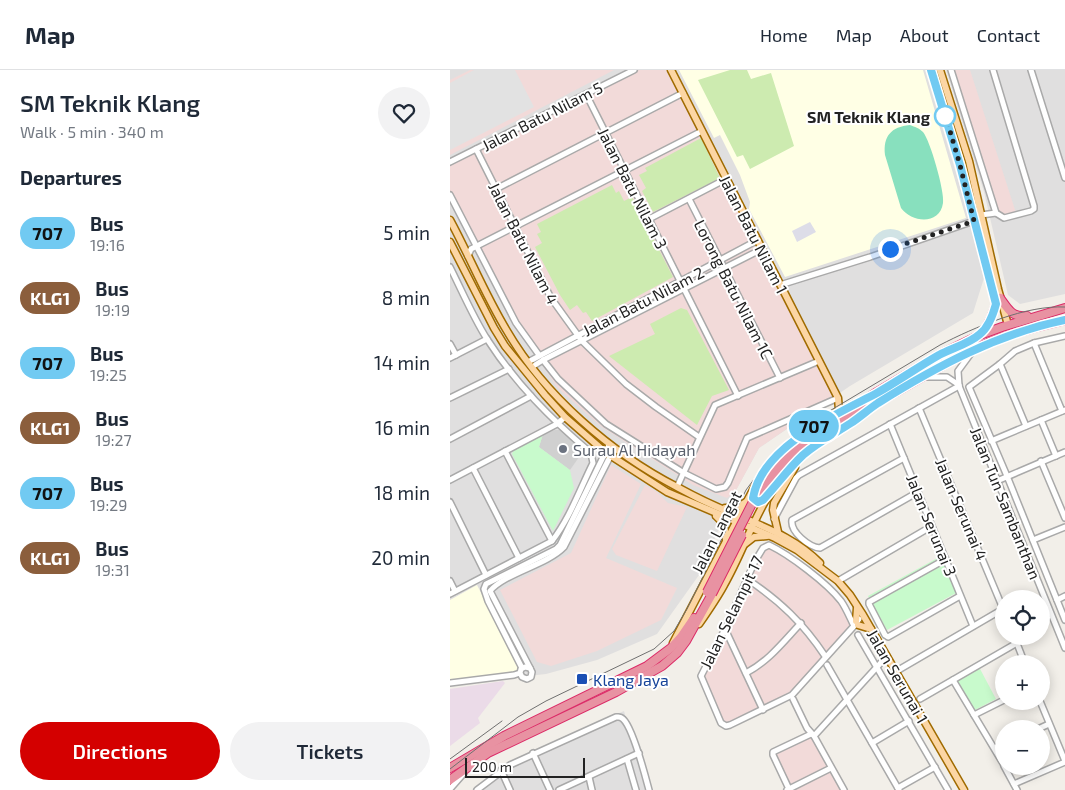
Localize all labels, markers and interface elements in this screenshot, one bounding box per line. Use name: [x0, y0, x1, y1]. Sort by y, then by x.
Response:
text: Map: [25, 20, 75, 49]
text: Home: [760, 24, 808, 46]
text: Map: [836, 24, 872, 46]
text: About: [900, 24, 949, 46]
text: Contact: [977, 24, 1040, 46]
street label: Jalan Batu Nilam 5: [478, 77, 606, 155]
button: heart: [378, 87, 430, 139]
text: SM Teknik Klang: [20, 88, 200, 117]
marker: SM Teknik Klang: [934, 105, 956, 127]
place label: SM Teknik Klang: [807, 107, 931, 126]
text: Walk · 5 min · 340 m: [20, 122, 164, 141]
street label: Jalan Batu Nilam 3: [594, 124, 672, 252]
text: Departures: [20, 166, 122, 189]
street label: Jalan Batu Nilam 1: [716, 171, 792, 297]
street label: Jalan Batu Nilam 4: [485, 179, 563, 307]
text: Bus: [90, 212, 124, 235]
street label: Lorong Batu Nilam 1C: [691, 216, 777, 362]
text: 5 min: [383, 221, 430, 244]
text: 707: [32, 222, 63, 244]
text: 19:16: [90, 235, 125, 254]
your location: [878, 237, 903, 262]
street label: Jalan Batu Nilam 2: [579, 262, 707, 340]
text: Bus: [95, 277, 129, 300]
text: 8 min: [382, 286, 430, 309]
text: KLG1: [30, 287, 70, 309]
text: 19:19: [95, 300, 130, 319]
text: Bus: [90, 342, 124, 365]
text: 14 min: [374, 351, 430, 374]
text: 707: [32, 352, 63, 374]
text: 19:25: [90, 365, 127, 384]
text: Bus: [95, 407, 129, 430]
line badge: 707: [785, 410, 843, 442]
text: 707: [799, 415, 829, 437]
text: 16 min: [375, 416, 430, 439]
text: KLG1: [30, 417, 70, 439]
street label: Jalan Tun Sambanthan: [967, 424, 1045, 582]
text: 19:27: [95, 430, 132, 449]
place label: Surau Al Hidayah: [573, 440, 696, 459]
marker: Surau Al Hidayah: [557, 443, 569, 455]
street label: Jalan Serunai 4: [932, 455, 992, 563]
street label: Jalan Serunai 3: [903, 471, 961, 579]
text: Bus: [90, 472, 124, 495]
text: 18 min: [374, 481, 430, 504]
text: 707: [32, 482, 63, 504]
street label: Jalan Langat: [687, 487, 745, 577]
text: 19:29: [90, 495, 127, 514]
text: Bus: [95, 537, 129, 560]
text: 20 min: [371, 546, 430, 569]
text: KLG1: [30, 547, 70, 569]
street label: Jalan Selampit 17: [695, 552, 767, 672]
text: 19:31: [95, 560, 130, 579]
map controls: [995, 590, 1050, 775]
button: locate: [995, 590, 1050, 645]
street label: Jalan Serunai 1: [863, 625, 933, 727]
button: +: [995, 655, 1050, 710]
place label: Klang Jaya: [593, 670, 669, 689]
marker: Klang Jaya: [575, 672, 589, 686]
button: −: [995, 720, 1050, 775]
button: Directions: [20, 722, 220, 780]
button: Tickets: [230, 722, 430, 780]
scale bar: [465, 755, 585, 778]
text: 200 m: [472, 758, 512, 775]

